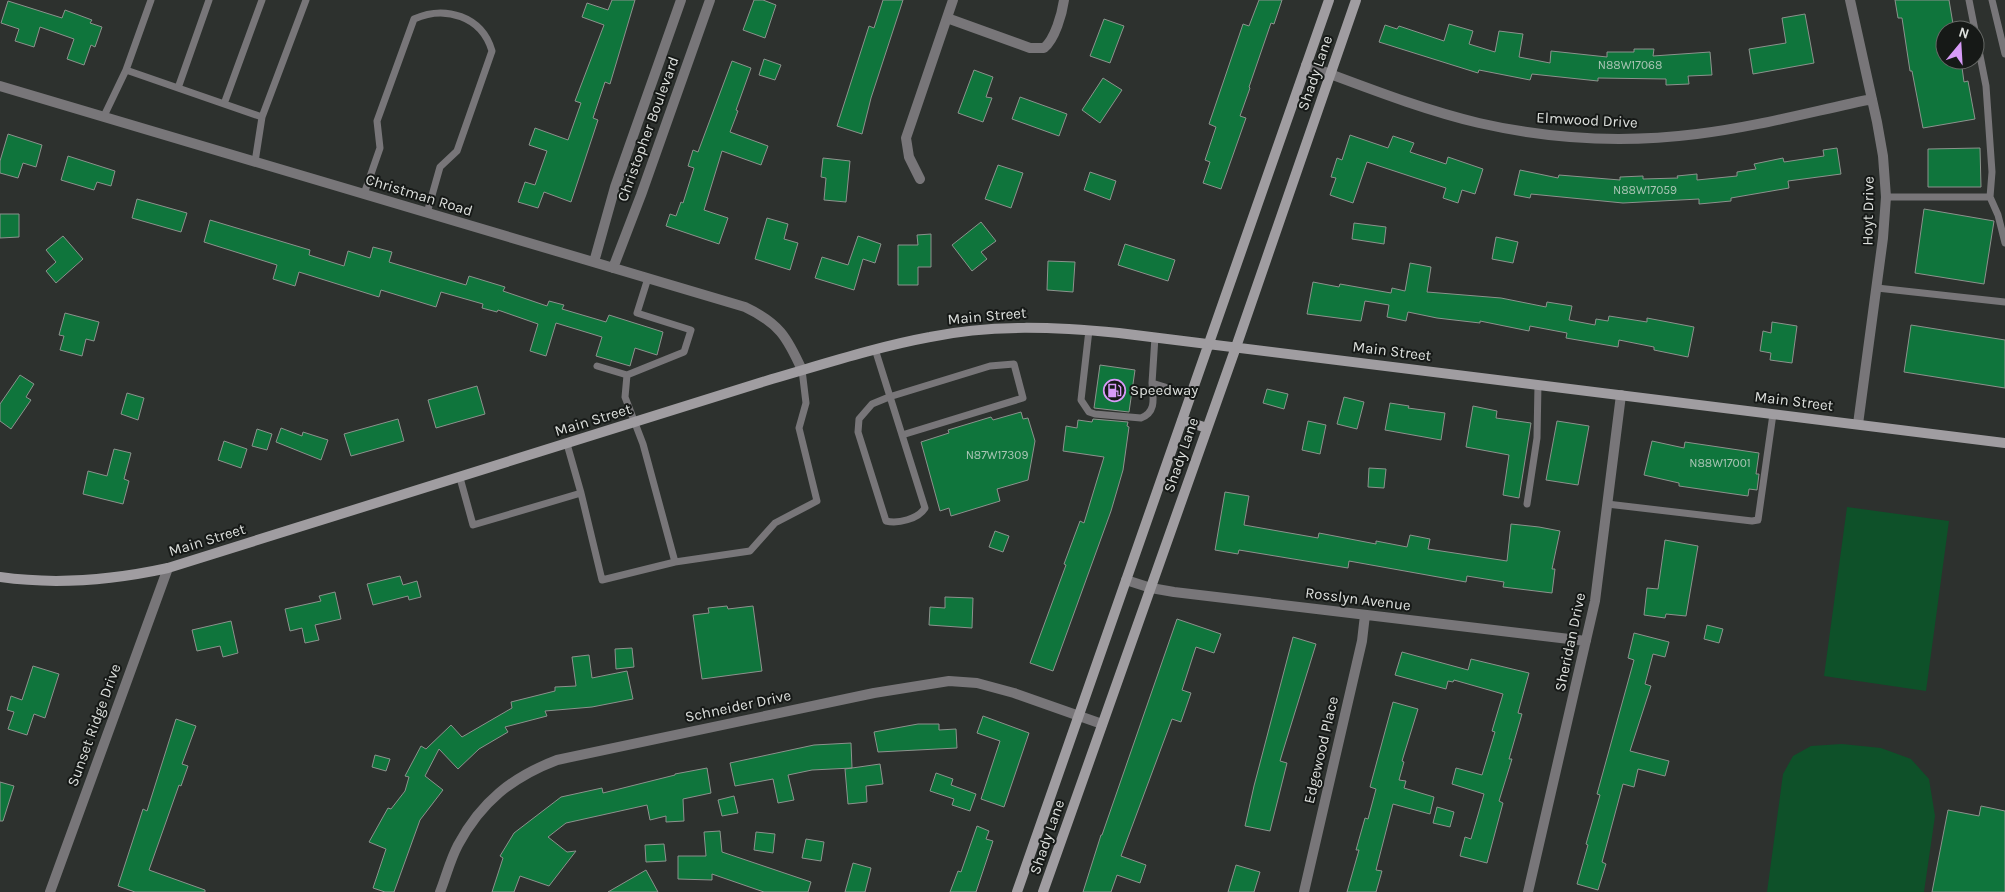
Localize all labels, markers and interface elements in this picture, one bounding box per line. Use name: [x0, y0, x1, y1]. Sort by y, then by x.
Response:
north arrow: [1935, 20, 1985, 70]
text: N: [1956, 23, 1971, 43]
street label: Shady Lane: [1294, 33, 1336, 113]
street label: Christopher Boulevard: [613, 54, 683, 204]
house number: N88W17068: [1598, 58, 1662, 72]
street label: Elmwood Drive: [1536, 108, 1638, 132]
street label: Christman Road: [363, 170, 475, 220]
street label: Hoyt Drive: [1858, 176, 1878, 246]
house number: N88W17059: [1613, 183, 1677, 197]
street label: Main Street: [947, 304, 1028, 328]
street label: Main Street: [1352, 337, 1433, 365]
fuel station icon: Speedway: [1102, 378, 1126, 402]
place label: Speedway: [1130, 381, 1198, 399]
street label: Main Street: [1754, 387, 1835, 415]
street label: Main Street: [552, 400, 634, 440]
street label: Shady Lane: [1160, 415, 1202, 495]
house number: N87W17309: [966, 448, 1028, 462]
house number: N88W17001: [1689, 456, 1751, 470]
street label: Main Street: [166, 520, 248, 560]
street label: Rosslyn Avenue: [1304, 584, 1412, 614]
street label: Sheridan Drive: [1551, 591, 1589, 693]
street label: Sunset Ridge Drive: [63, 661, 125, 789]
street label: Schneider Drive: [683, 686, 793, 726]
street label: Edgewood Place: [1300, 695, 1342, 805]
street label: Shady Lane: [1026, 797, 1068, 877]

